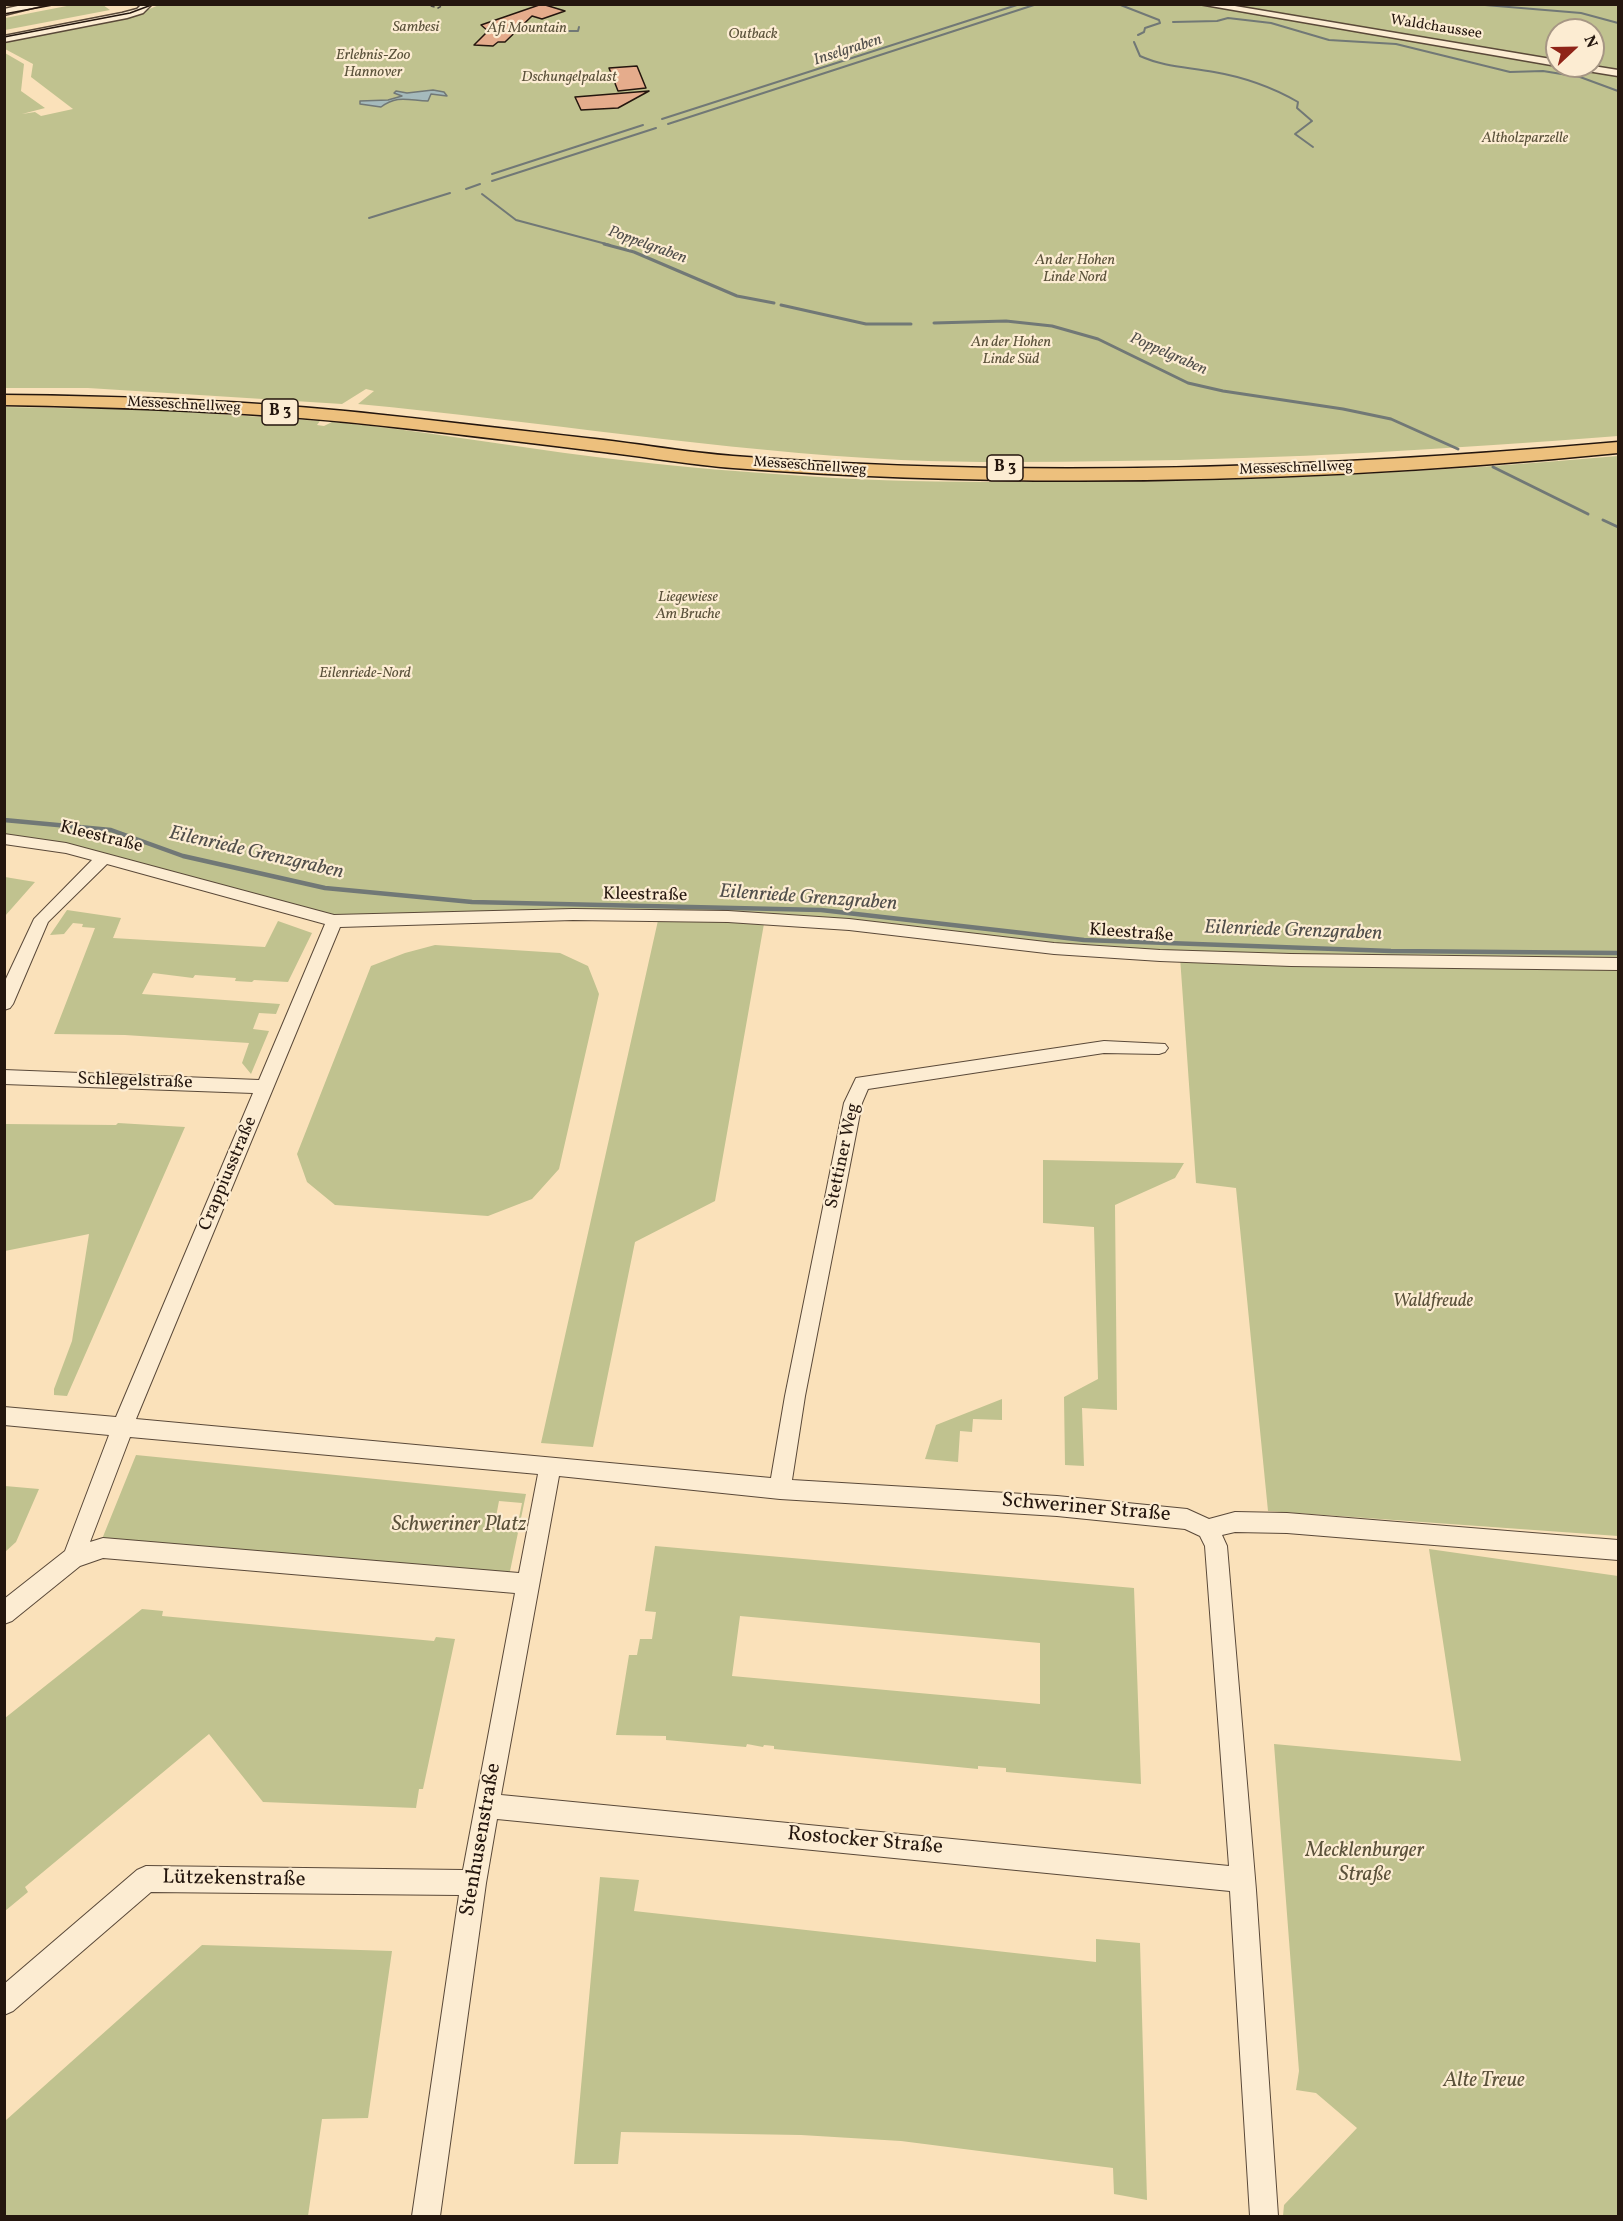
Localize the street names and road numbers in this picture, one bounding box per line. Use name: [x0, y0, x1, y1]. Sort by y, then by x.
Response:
street label: Waldchaussee: [1389, 12, 1483, 44]
street label: Messeschnellweg: [127, 394, 241, 418]
road number: B 3: [262, 399, 298, 425]
street label: Messeschnellweg: [753, 454, 867, 480]
road number: B 3: [987, 455, 1023, 481]
street label: Messeschnellweg: [1239, 458, 1353, 480]
street label: Kleestraße: [57, 817, 145, 859]
street label: Kleestraße: [603, 884, 687, 908]
street label: Kleestraße: [1088, 920, 1174, 948]
street label: Schlegelstraße: [77, 1069, 193, 1095]
street label: Stettiner Weg: [822, 1101, 866, 1211]
street label: Crappiusstraße: [195, 1114, 263, 1234]
street label: Schweriner Straße: [1000, 1489, 1172, 1529]
street label: Stenhusenstraße: [456, 1761, 508, 1919]
street label: Rostocker Straße: [786, 1823, 944, 1861]
street label: Lützekenstraße: [162, 1866, 306, 1894]

